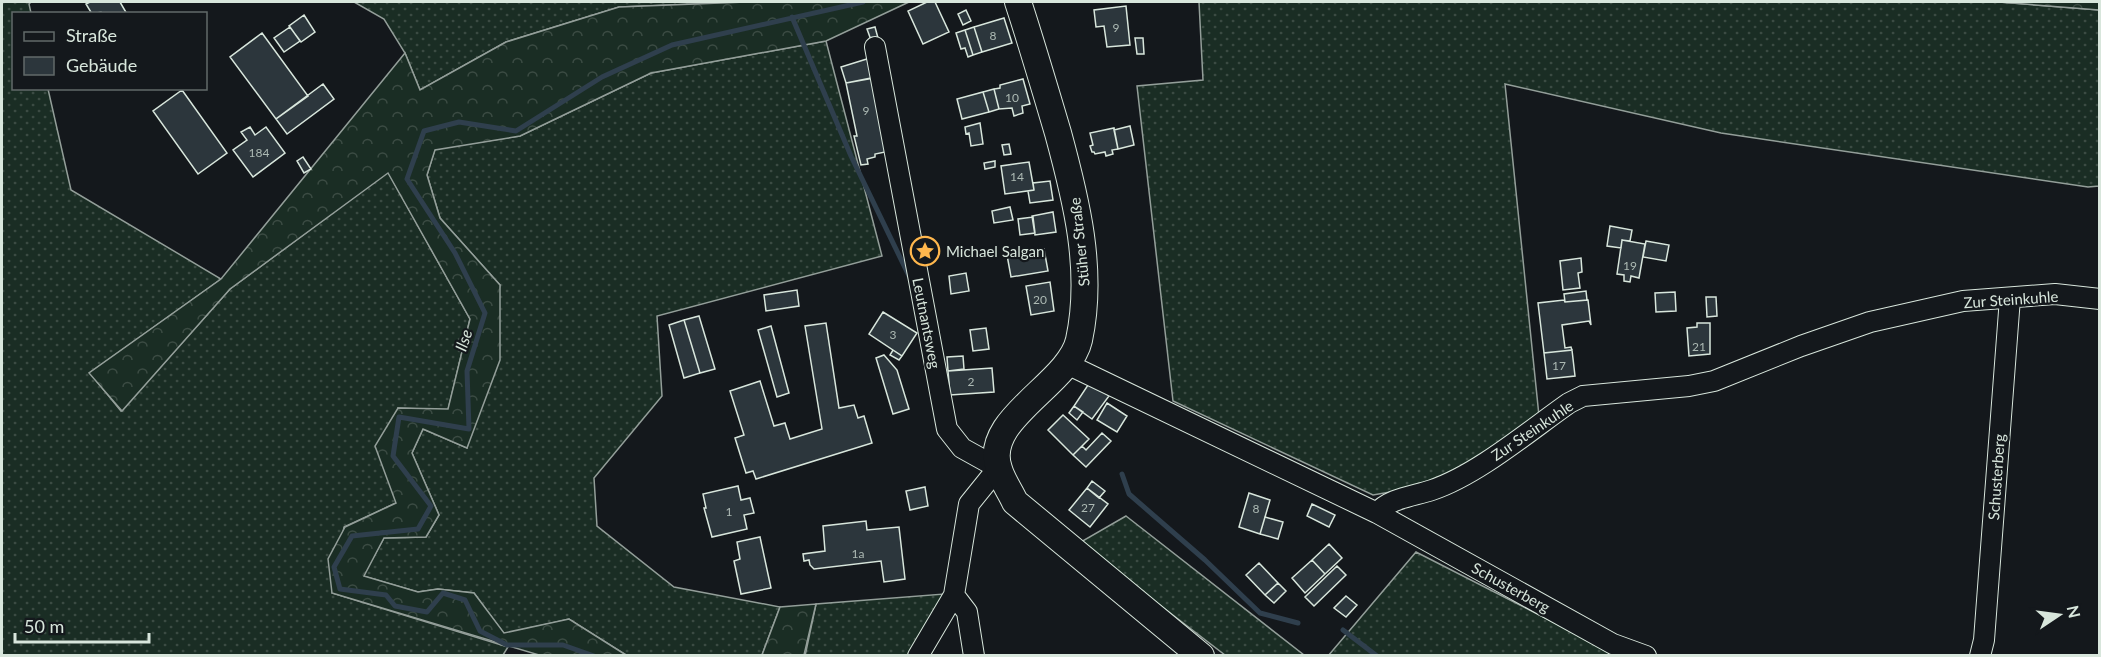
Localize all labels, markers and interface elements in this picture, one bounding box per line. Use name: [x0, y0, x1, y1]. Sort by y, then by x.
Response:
legend: [12, 12, 207, 90]
house number: 9: [1113, 20, 1120, 35]
text: Straße: [66, 24, 117, 46]
house number: 8: [990, 28, 997, 43]
text: Gebäude: [66, 54, 137, 76]
house number: 10: [1005, 90, 1019, 105]
house number: 9: [863, 103, 870, 118]
house number: 184: [249, 145, 269, 160]
house number: 14: [1010, 169, 1024, 184]
street label: Stüher Straße: [1065, 197, 1093, 287]
place icon: Michael Salgan: [909, 235, 941, 267]
place label: Michael Salgan: [946, 242, 1044, 260]
house number: 19: [1623, 258, 1637, 273]
street label: Leutnantsweg: [909, 276, 945, 370]
street label: Zur Steinkuhle: [1963, 287, 2059, 311]
house number: 20: [1033, 292, 1047, 307]
water label: Ilse: [451, 326, 476, 353]
house number: 3: [890, 327, 897, 342]
house number: 21: [1692, 339, 1706, 354]
house number: 17: [1552, 358, 1566, 373]
house number: 2: [968, 374, 975, 389]
street label: Zur Steinkuhle: [1488, 396, 1576, 464]
street label: Schusterberg: [1984, 433, 2008, 521]
house number: 27: [1081, 500, 1095, 515]
house number: 8: [1253, 501, 1260, 516]
house number: 1: [726, 504, 733, 519]
house number: 1a: [852, 546, 864, 561]
street label: Schusterberg: [1469, 558, 1553, 616]
north arrow: [2029, 585, 2089, 645]
text: N: [2063, 603, 2085, 620]
scale bar: [15, 606, 148, 644]
text: 50 m: [24, 615, 64, 637]

